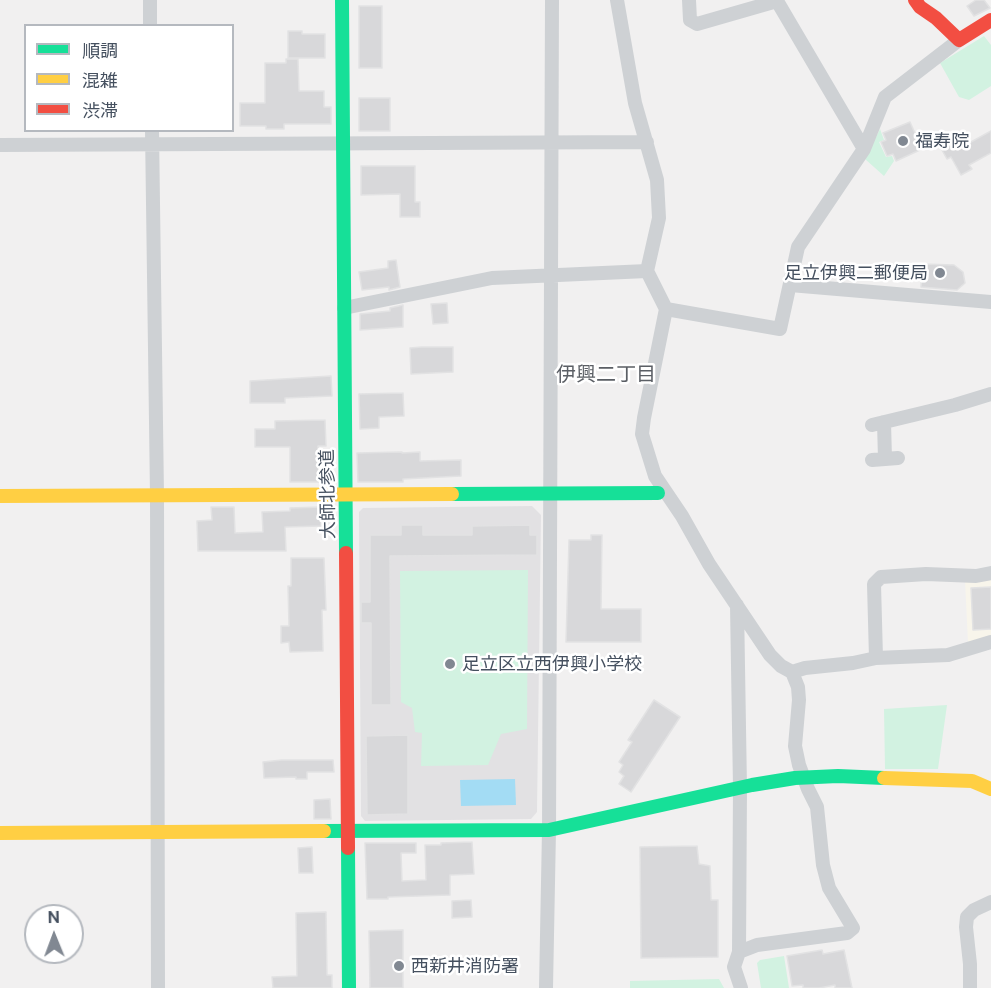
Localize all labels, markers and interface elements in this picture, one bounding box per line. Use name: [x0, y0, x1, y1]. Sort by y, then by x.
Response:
legend: [24, 24, 234, 132]
text: 順調: [82, 40, 118, 61]
text: 混雑: [82, 70, 118, 91]
text: 渋滞: [82, 100, 118, 121]
place label: 福寿院: [915, 130, 969, 152]
marker: 福寿院: [896, 134, 910, 148]
place label: 足立伊興二郵便局: [784, 262, 928, 284]
marker: 足立伊興二郵便局: [933, 266, 947, 280]
district label: 伊興二丁目: [556, 363, 656, 387]
street label: 大師北参道: [316, 449, 340, 539]
place label: 足立区立西伊興小学校: [462, 653, 642, 675]
marker: 足立区立西伊興小学校: [443, 657, 457, 671]
north arrow: [24, 904, 84, 964]
text: N: [47, 908, 60, 927]
place label: 西新井消防署: [411, 955, 519, 977]
marker: 西新井消防署: [392, 959, 406, 973]

